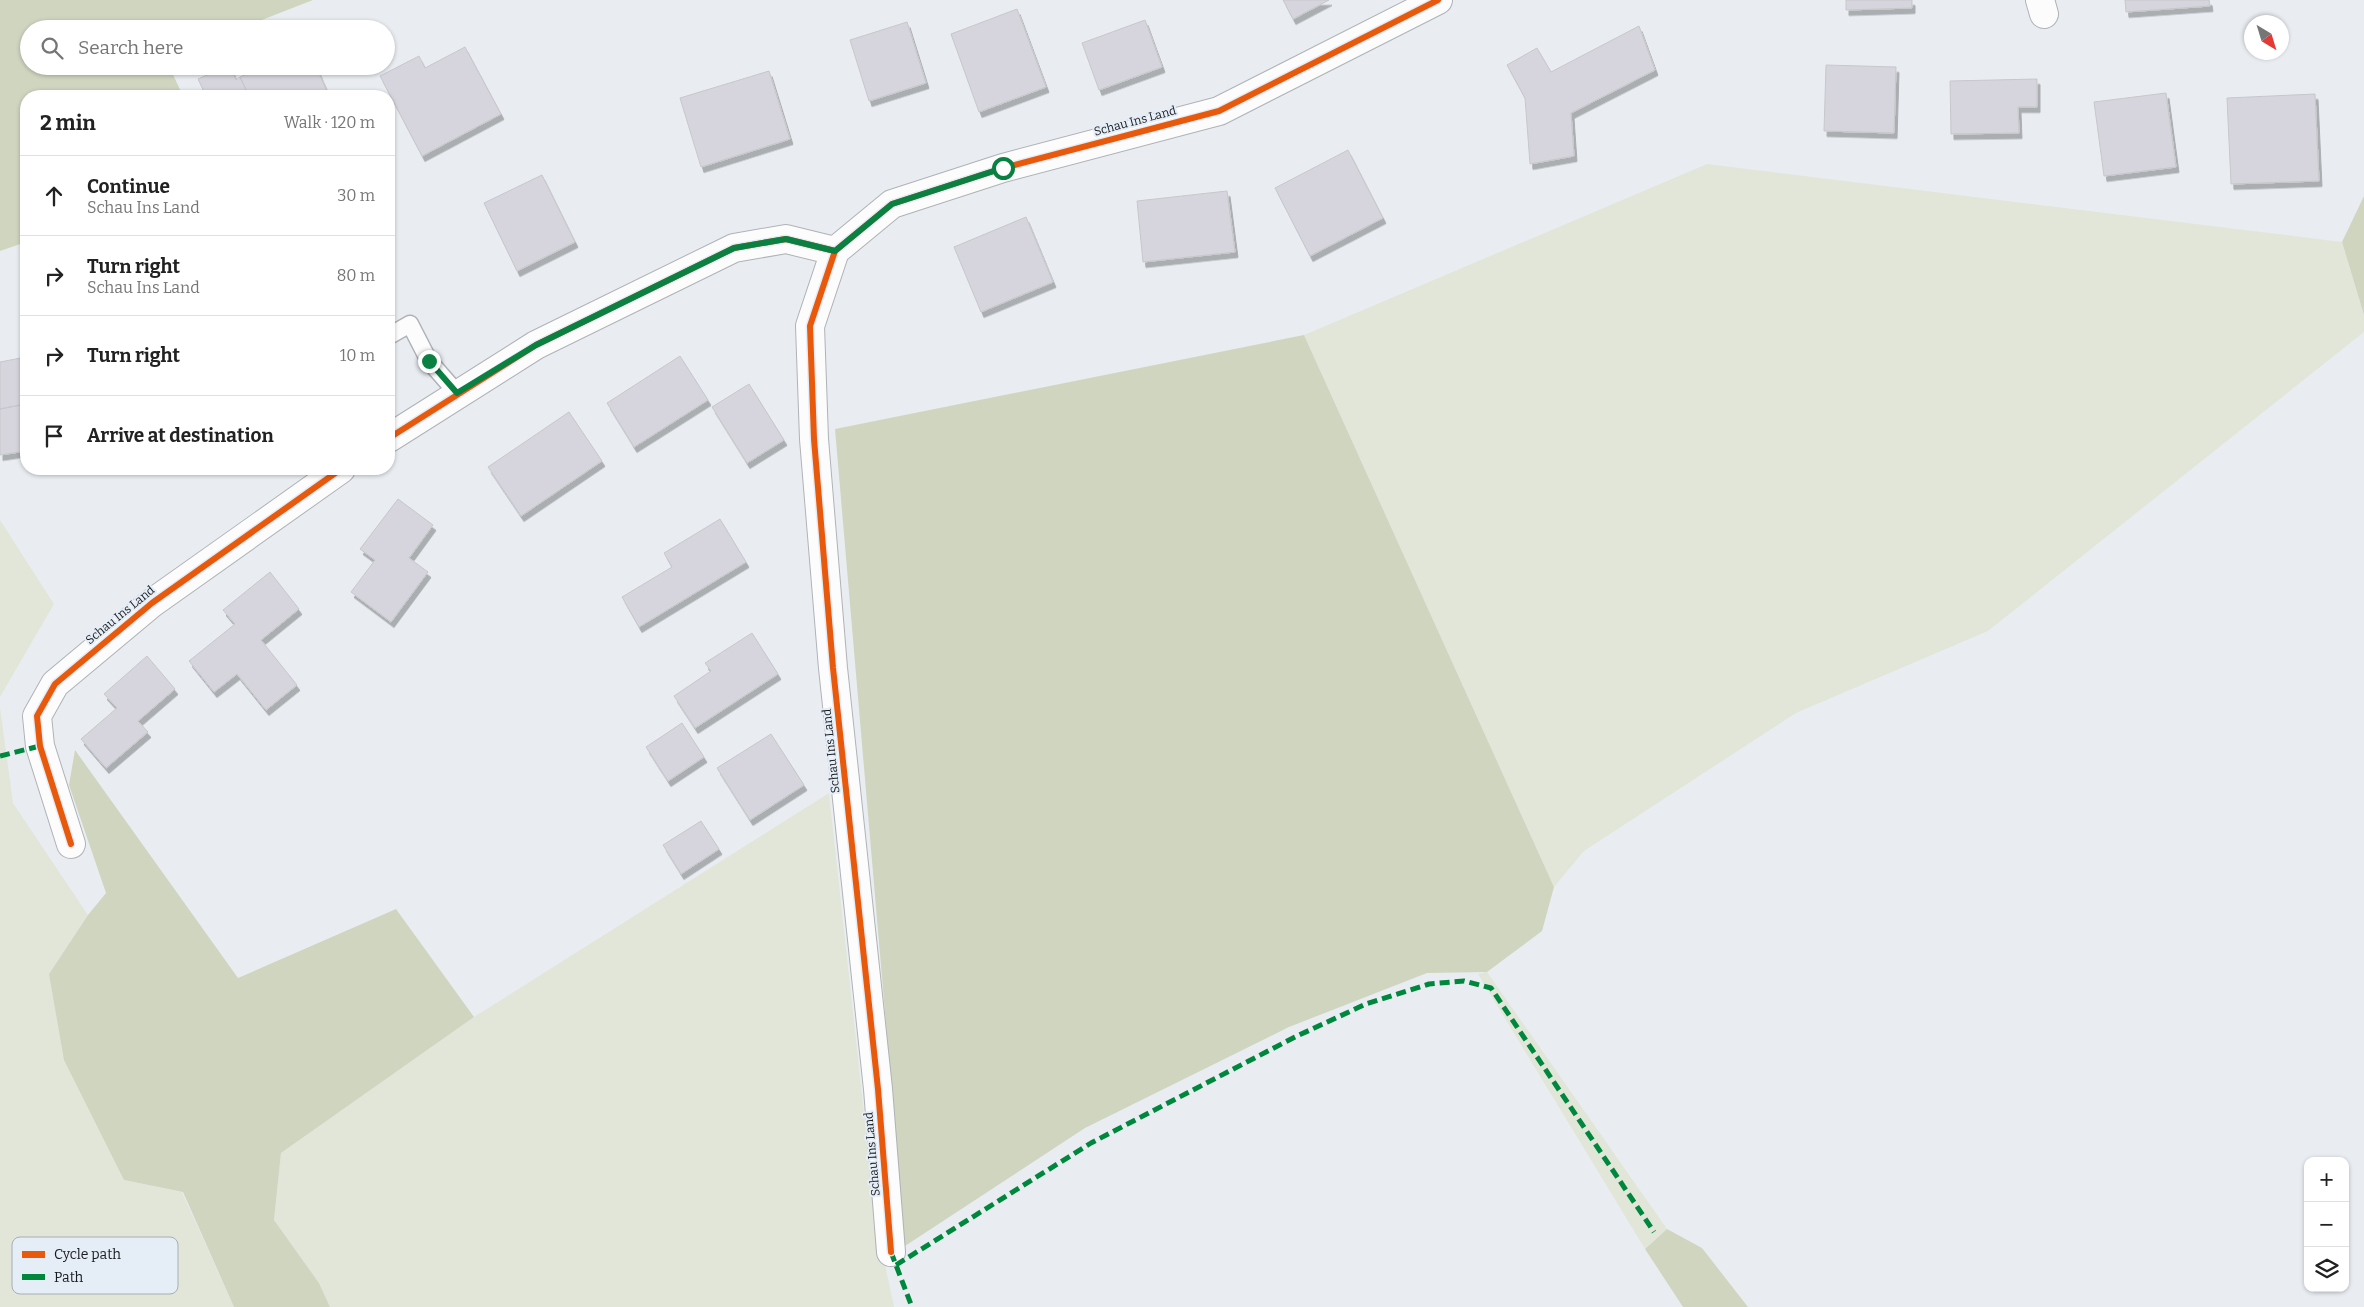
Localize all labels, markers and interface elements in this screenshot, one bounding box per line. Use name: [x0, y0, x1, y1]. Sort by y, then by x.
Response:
north arrow: [2244, 15, 2289, 60]
search box: [20, 20, 395, 75]
icon: search: [38, 34, 66, 62]
text: Search here: [78, 36, 183, 59]
street label: Schau Ins Land: [1092, 103, 1178, 139]
text: 2 min: [40, 110, 96, 136]
text: Walk · 120 m: [284, 113, 375, 132]
route start: [992, 157, 1015, 180]
text: Continue: [87, 175, 170, 198]
icon: ahead: [40, 182, 68, 210]
text: 30 m: [337, 186, 375, 205]
text: Schau Ins Land: [87, 198, 200, 217]
text: Turn right: [87, 255, 180, 278]
icon: right: [40, 262, 68, 290]
text: 80 m: [337, 266, 375, 285]
text: Schau Ins Land: [87, 278, 200, 297]
icon: right: [40, 342, 68, 370]
text: Turn right: [87, 344, 180, 367]
text: 10 m: [340, 346, 375, 365]
route end: [418, 350, 441, 373]
icon: arrive: [40, 422, 68, 450]
text: Arrive at destination: [87, 424, 274, 447]
street label: Schau Ins Land: [83, 583, 157, 647]
street label: Schau Ins Land: [820, 708, 842, 794]
street label: Schau Ins Land: [861, 1111, 883, 1197]
map controls: [2304, 1157, 2349, 1292]
button: +: [2304, 1157, 2349, 1202]
button: −: [2304, 1202, 2349, 1247]
legend: [12, 1237, 178, 1294]
text: Cycle path: [54, 1246, 121, 1263]
button: layers: [2304, 1247, 2349, 1292]
text: Path: [54, 1269, 84, 1286]

